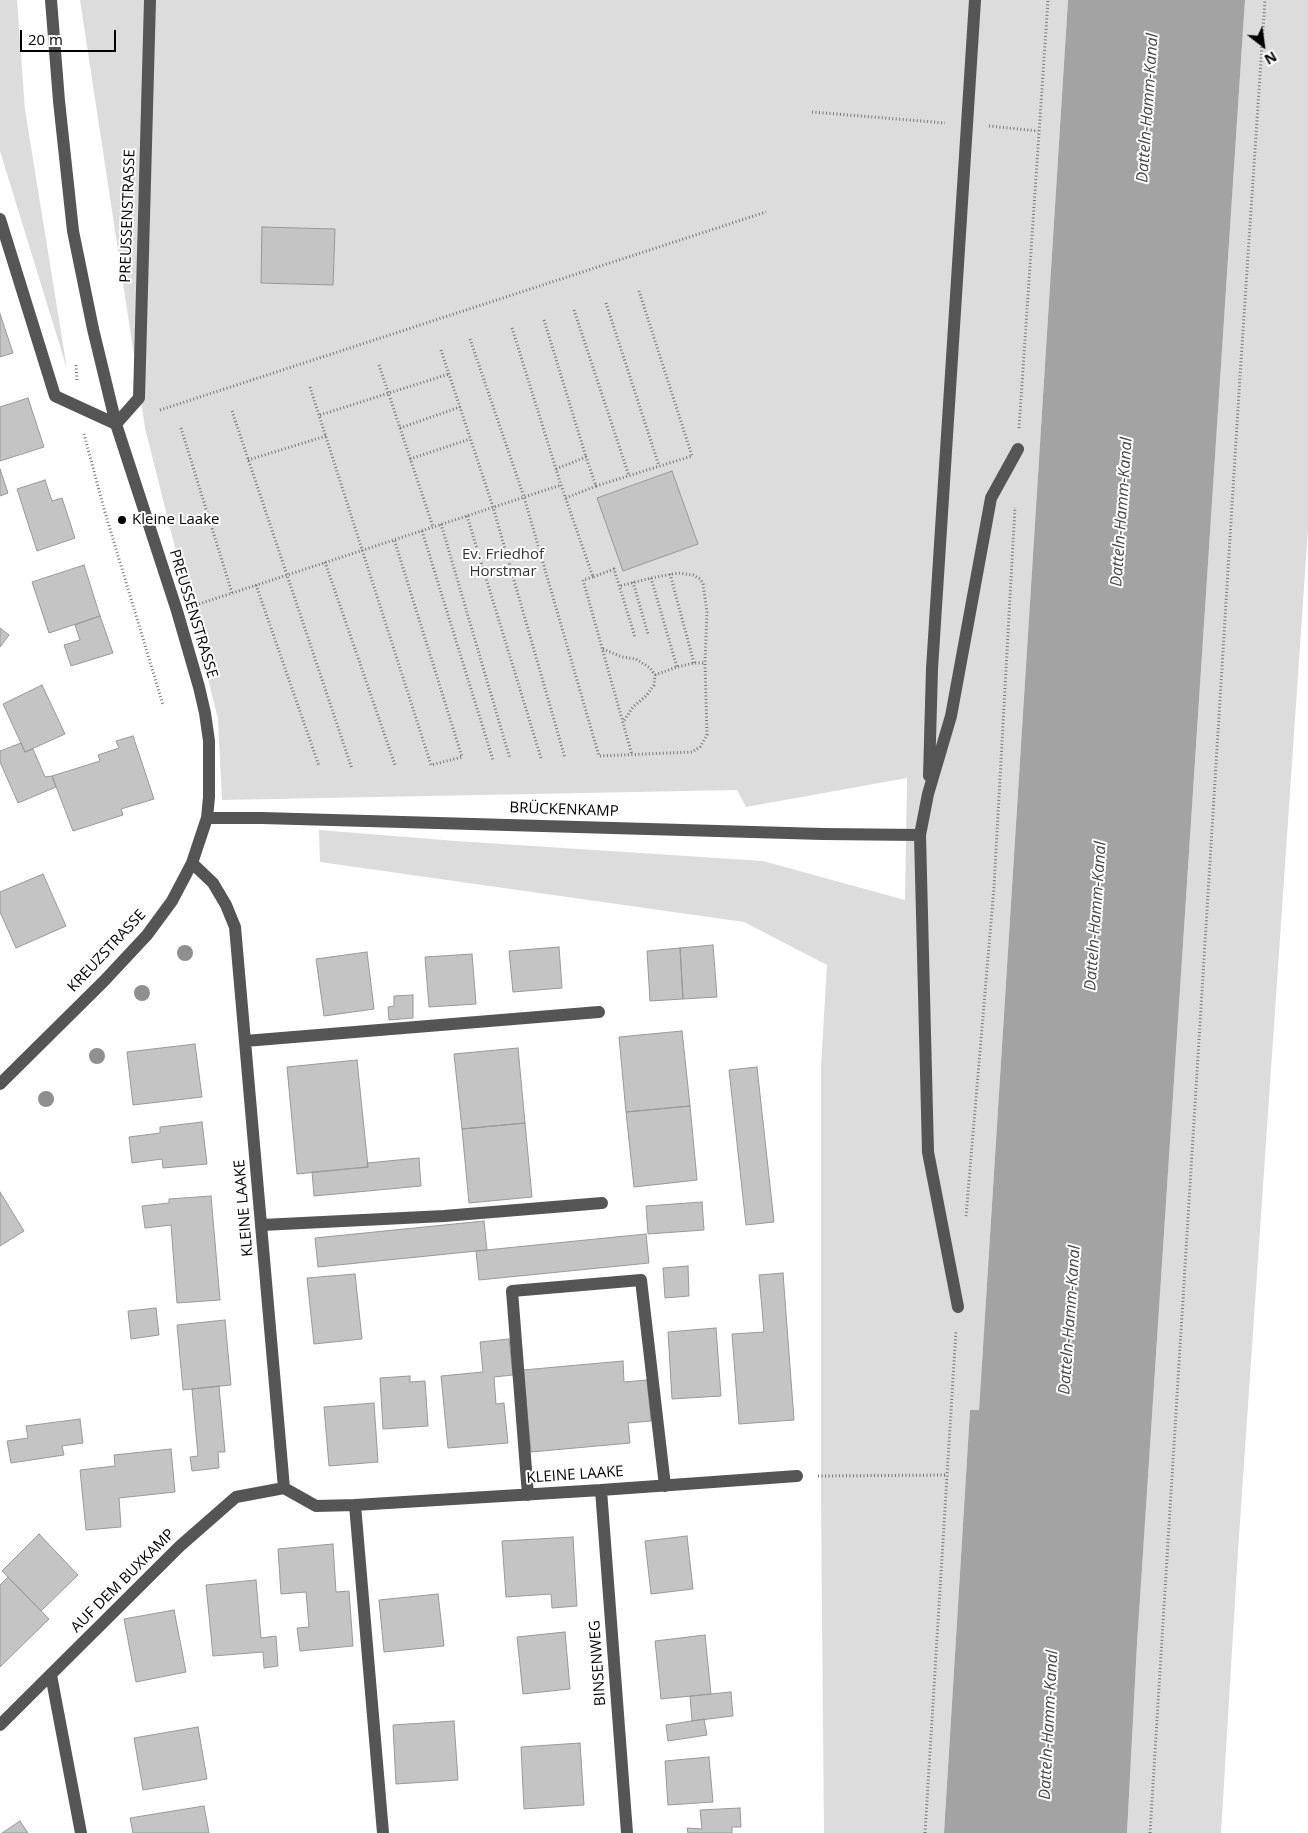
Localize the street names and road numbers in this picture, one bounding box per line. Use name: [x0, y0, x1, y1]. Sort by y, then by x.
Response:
street label: PREUSSENSTRASSE: [117, 149, 139, 283]
street label: PREUSSENSTRASSE: [165, 547, 221, 681]
street label: BRÜCKENKAMP: [509, 799, 619, 821]
street label: KREUZSTRASSE: [64, 906, 150, 996]
street label: KLEINE LAAKE: [231, 1159, 257, 1257]
street label: KLEINE LAAKE: [526, 1463, 624, 1487]
street label: AUF DEM BUXKAMP: [67, 1525, 179, 1637]
street label: BINSENWEG: [586, 1619, 610, 1707]

